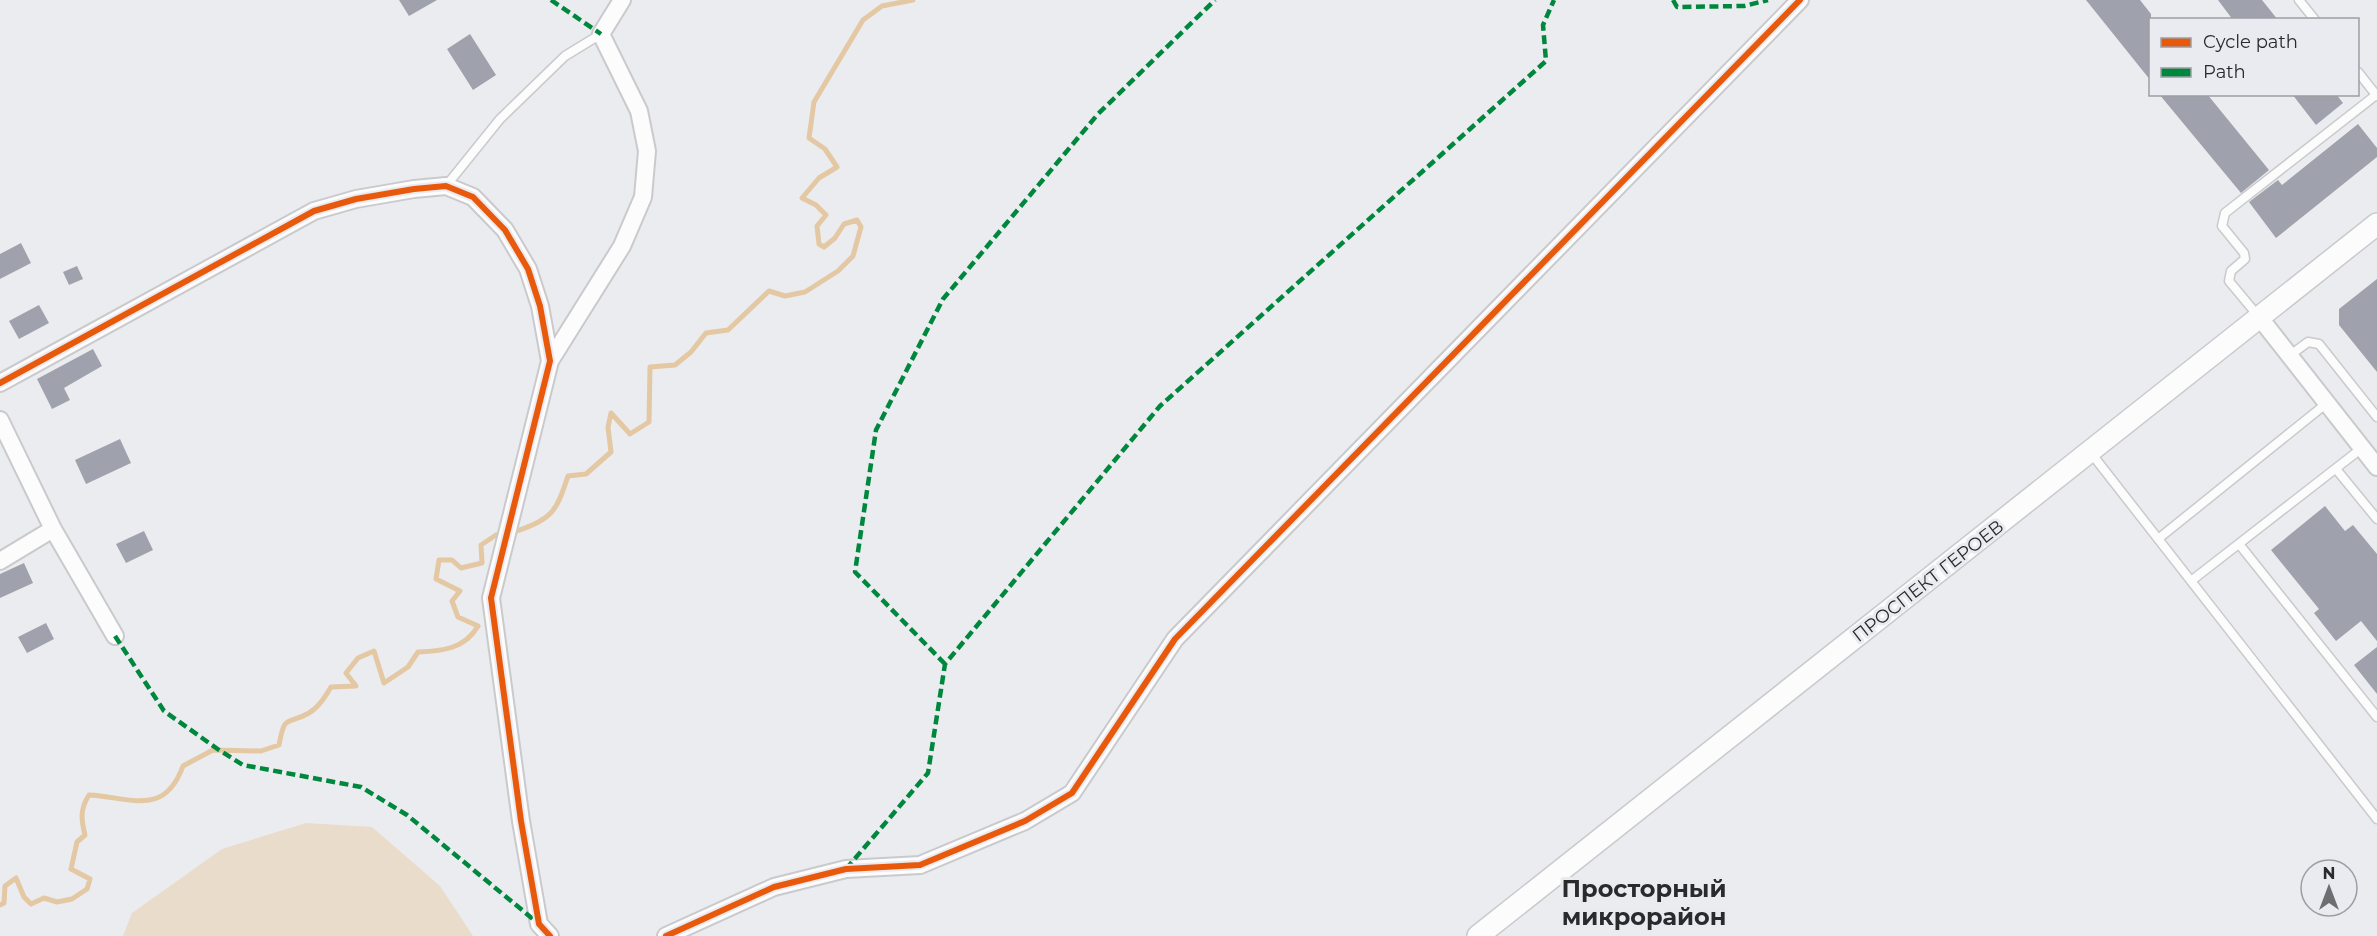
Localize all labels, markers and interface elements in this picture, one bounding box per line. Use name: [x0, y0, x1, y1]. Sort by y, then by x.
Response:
legend: [2149, 18, 2359, 96]
text: Cycle path: [2203, 31, 2298, 53]
text: Path: [2203, 61, 2246, 83]
street label: ПРОСПЕКТ ГЕРОЕВ: [1848, 515, 2008, 647]
north arrow: [2299, 858, 2359, 918]
text: N: [2323, 864, 2335, 883]
district label: Просторный микрорайон: [1562, 874, 1727, 931]

